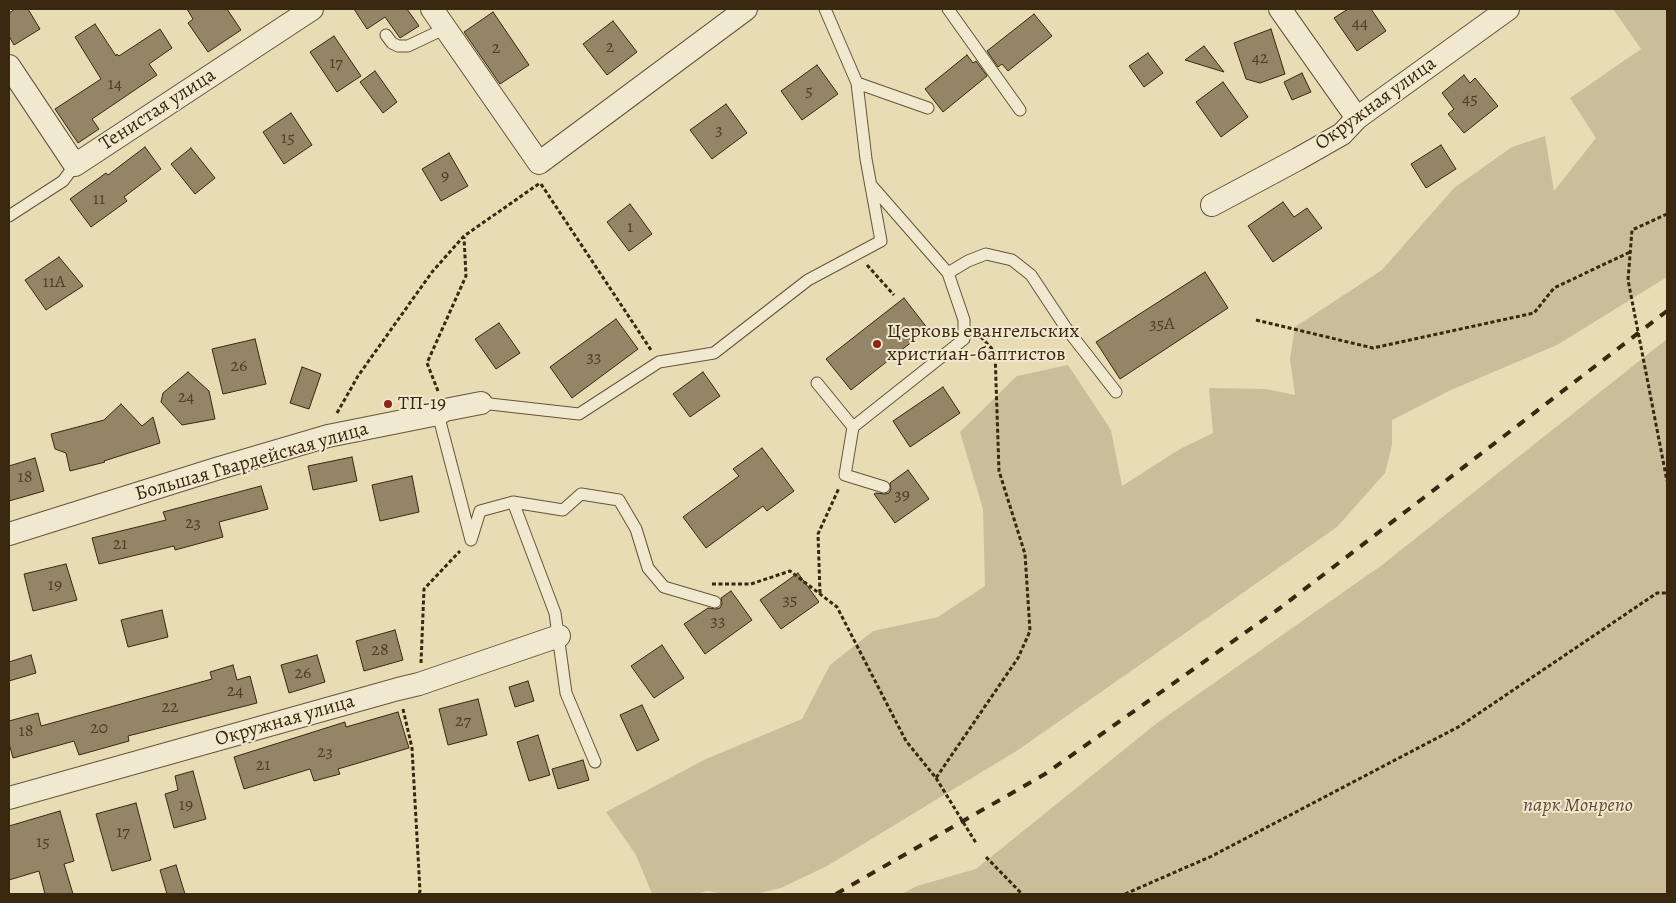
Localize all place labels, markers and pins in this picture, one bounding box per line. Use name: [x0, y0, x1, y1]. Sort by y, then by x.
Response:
place label: Церковь евангельских христиан-баптистов: [887, 320, 1079, 367]
marker: Церковь евангельских христиан-баптистов: [871, 338, 883, 350]
place label: ТП-19: [398, 392, 446, 416]
marker: ТП-19: [382, 398, 394, 410]

